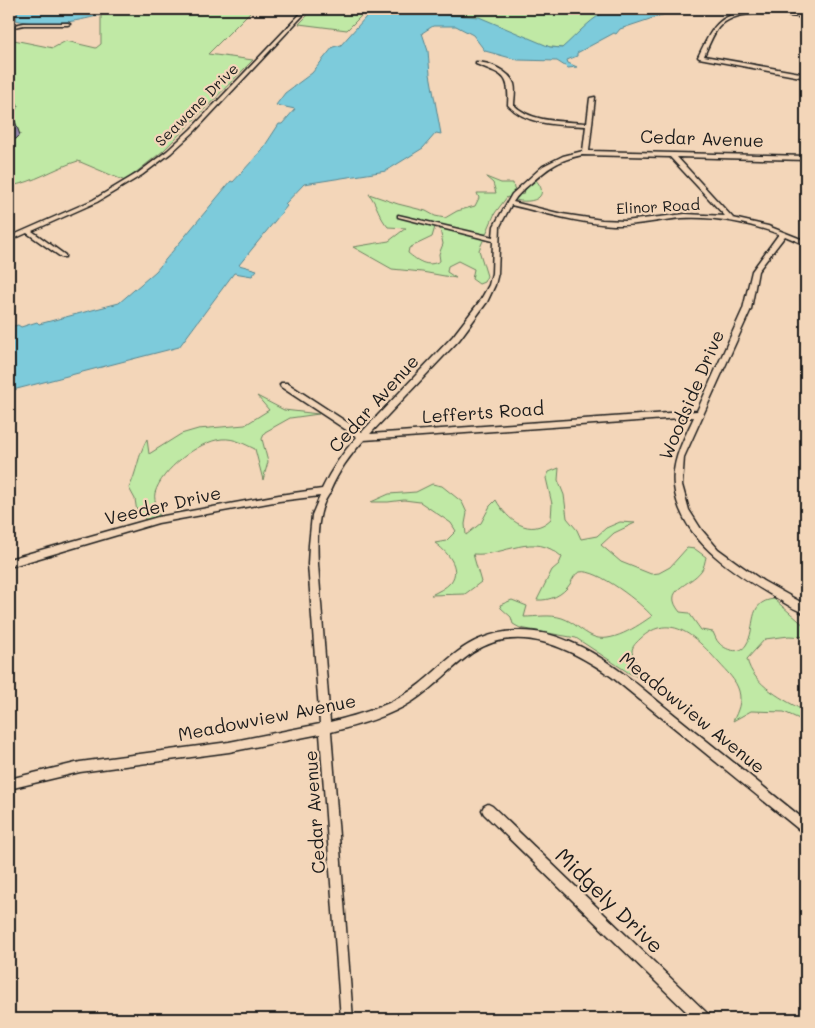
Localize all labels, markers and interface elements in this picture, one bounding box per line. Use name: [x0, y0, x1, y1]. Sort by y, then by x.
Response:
street label: Seawane Drive: [150, 58, 242, 150]
street label: Cedar Avenue: [640, 124, 764, 152]
street label: Elinor Road: [616, 194, 700, 218]
street label: Woodside Drive: [653, 326, 729, 463]
street label: Cedar Avenue: [323, 349, 424, 457]
street label: Lefferts Road: [421, 396, 545, 428]
street label: Veeder Drive: [102, 480, 223, 530]
street label: Meadowview Avenue: [615, 646, 770, 778]
street label: Meadowview Avenue: [176, 688, 358, 746]
street label: Cedar Avenue: [298, 750, 330, 875]
street label: Midgely Drive: [550, 842, 670, 958]

